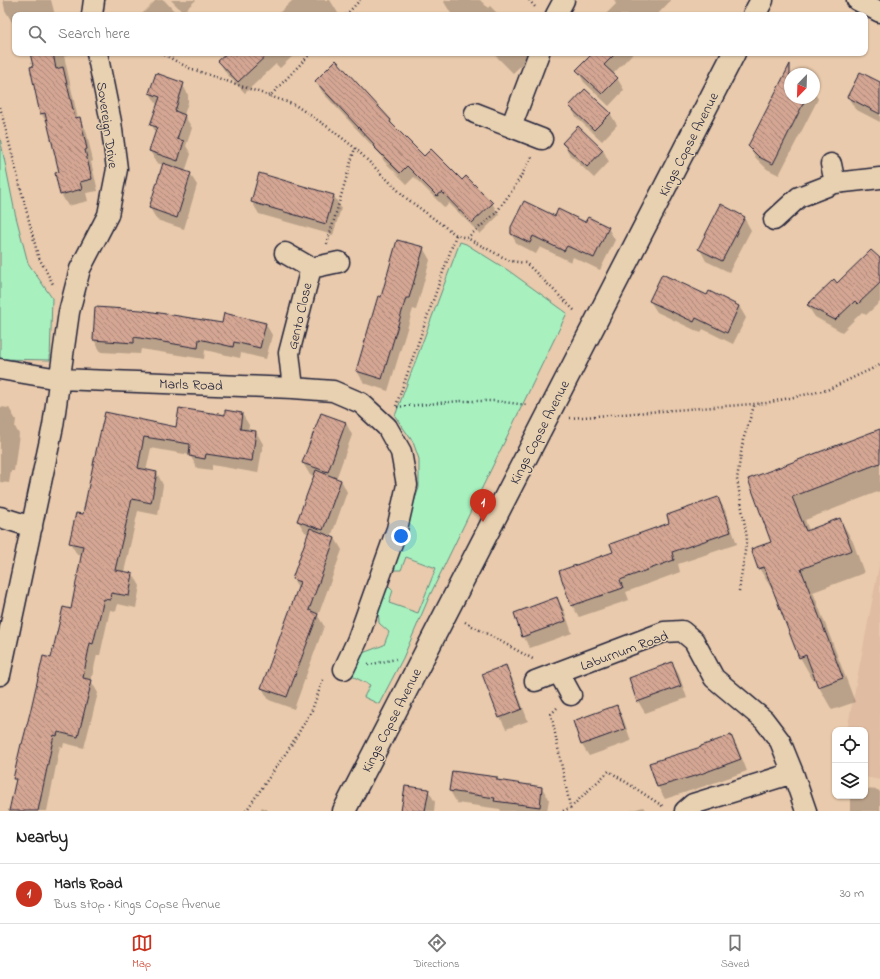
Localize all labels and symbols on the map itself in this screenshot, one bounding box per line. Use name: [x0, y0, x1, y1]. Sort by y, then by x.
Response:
north arrow: [784, 68, 820, 104]
street label: Sovereign Drive: [89, 80, 123, 171]
street label: Kings Copse Avenue: [654, 88, 726, 201]
street label: Gento Close: [283, 280, 319, 352]
street label: Marls Road: [159, 374, 223, 397]
street label: Kings Copse Avenue: [505, 376, 577, 489]
pin: 1: [470, 489, 496, 522]
your location: [391, 526, 411, 546]
street label: Laburnum Road: [578, 626, 672, 677]
street label: Kings Copse Avenue: [357, 664, 429, 777]

